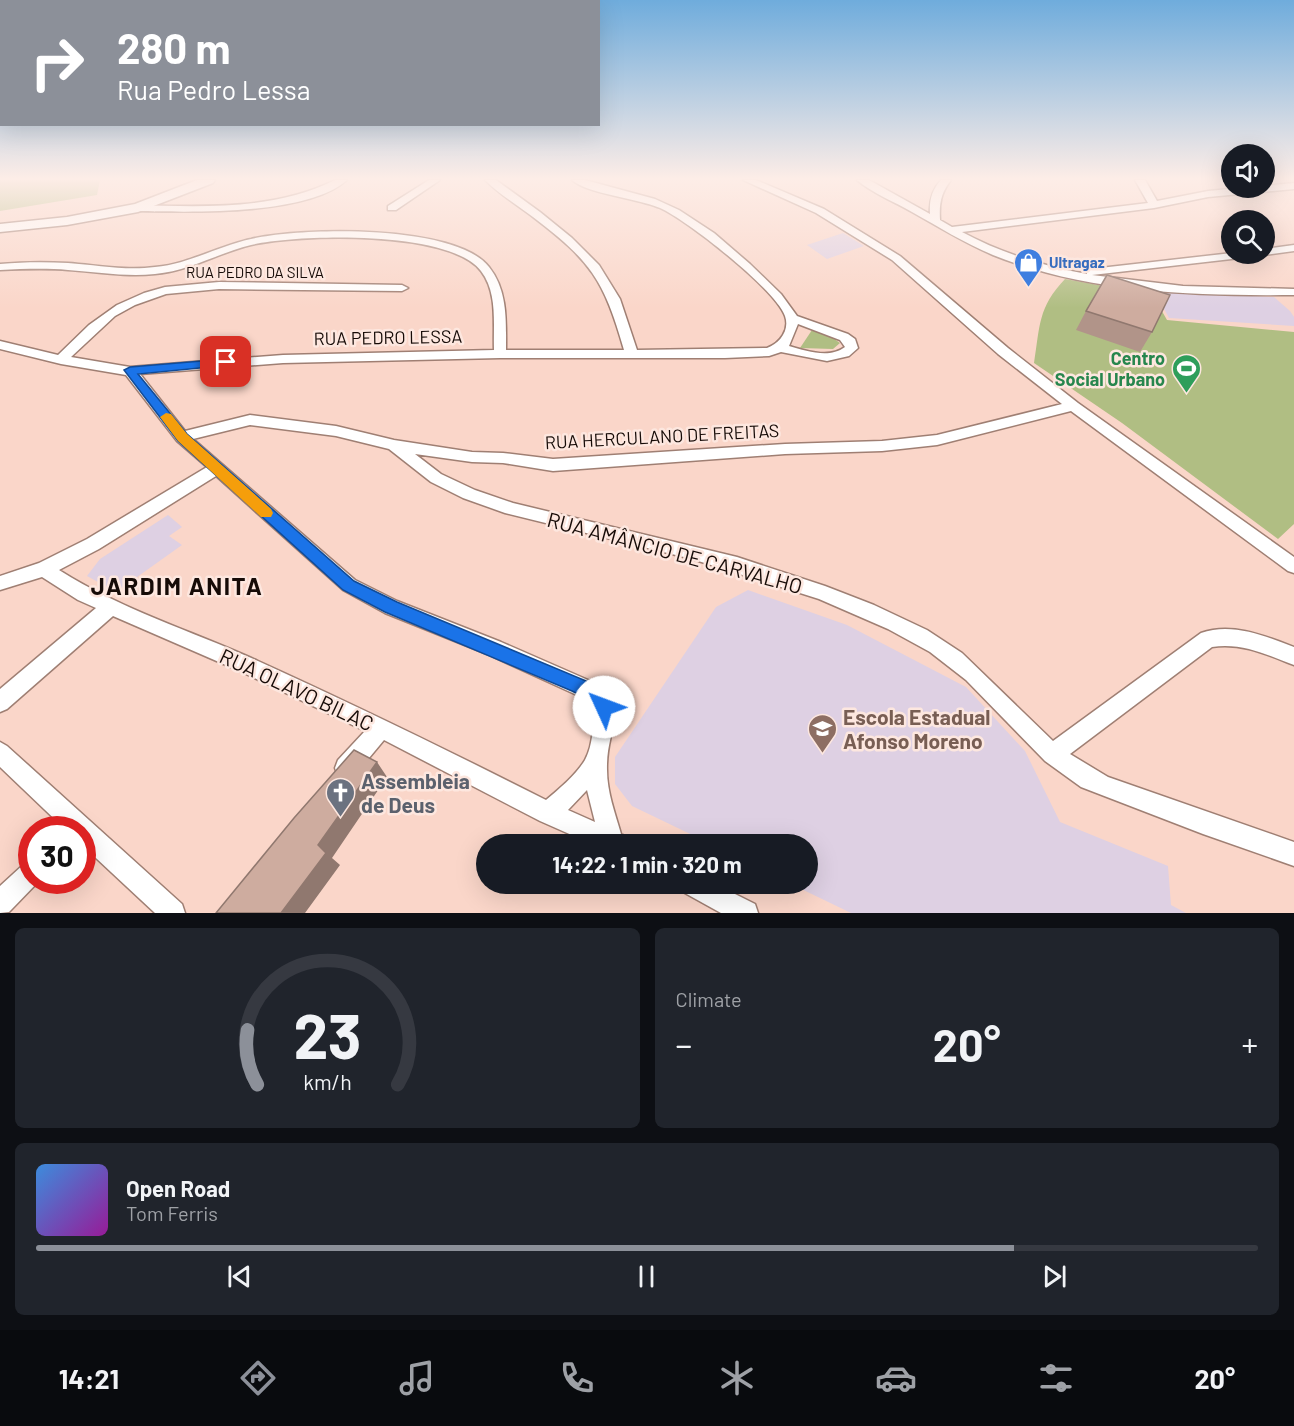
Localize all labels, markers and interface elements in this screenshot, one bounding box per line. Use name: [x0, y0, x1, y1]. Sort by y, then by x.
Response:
text: 280 m: [117, 22, 231, 72]
icon: right: [18, 24, 96, 102]
text: Rua Pedro Lessa: [117, 73, 310, 105]
map controls: [1221, 144, 1275, 264]
button: sound: [1221, 144, 1275, 198]
button: search: [1221, 210, 1275, 264]
shop icon: Ultragaz: [1012, 246, 1044, 288]
place label: Ultragaz: [1049, 253, 1105, 271]
street label: RUA PEDRO DA SILVA: [186, 263, 324, 281]
street label: RUA PEDRO LESSA: [314, 325, 463, 349]
pin: [200, 336, 251, 387]
icon: arrive: [209, 345, 242, 378]
place label: Centro Social Urbano: [1055, 347, 1165, 390]
sports icon: Centro Social Urbano: [1170, 352, 1202, 394]
street label: RUA HERCULANO DE FREITAS: [544, 419, 780, 453]
street label: RUA AMÂNCIO DE CARVALHO: [545, 506, 805, 598]
district label: JARDIM ANITA: [91, 571, 263, 600]
street label: RUA OLAVO BILAC: [216, 642, 378, 736]
position arrow: [572, 675, 636, 739]
place label: Escola Estadual Afonso Moreno: [843, 704, 990, 753]
school or university icon: Escola Estadual Afonso Moreno: [806, 712, 838, 754]
place label: Assembleia de Deus: [361, 768, 470, 817]
church icon: Assembleia de Deus: [324, 776, 356, 818]
speed limit sign: 30: [18, 816, 96, 894]
text: 14:22 · 1 min · 320 m: [552, 851, 742, 877]
text: Climate: [676, 987, 742, 1011]
text: 23: [293, 997, 361, 1071]
text: 20°: [933, 1017, 1001, 1071]
text: −: [676, 1024, 692, 1064]
text: +: [1242, 1024, 1258, 1064]
text: km/h: [303, 1069, 352, 1094]
text: Open Road: [126, 1175, 230, 1201]
text: Tom Ferris: [126, 1201, 218, 1225]
icon: previous: [223, 1260, 256, 1293]
icon: pause: [630, 1260, 663, 1293]
icon: next: [1038, 1260, 1071, 1293]
icon: directions: [237, 1357, 279, 1399]
icon: music: [396, 1357, 438, 1399]
icon: phone: [556, 1357, 598, 1399]
icon: climate: [716, 1357, 758, 1399]
icon: car: [875, 1357, 917, 1399]
icon: filters: [1035, 1357, 1077, 1399]
text: 14:21: [59, 1362, 119, 1394]
text: 20°: [1194, 1362, 1235, 1394]

